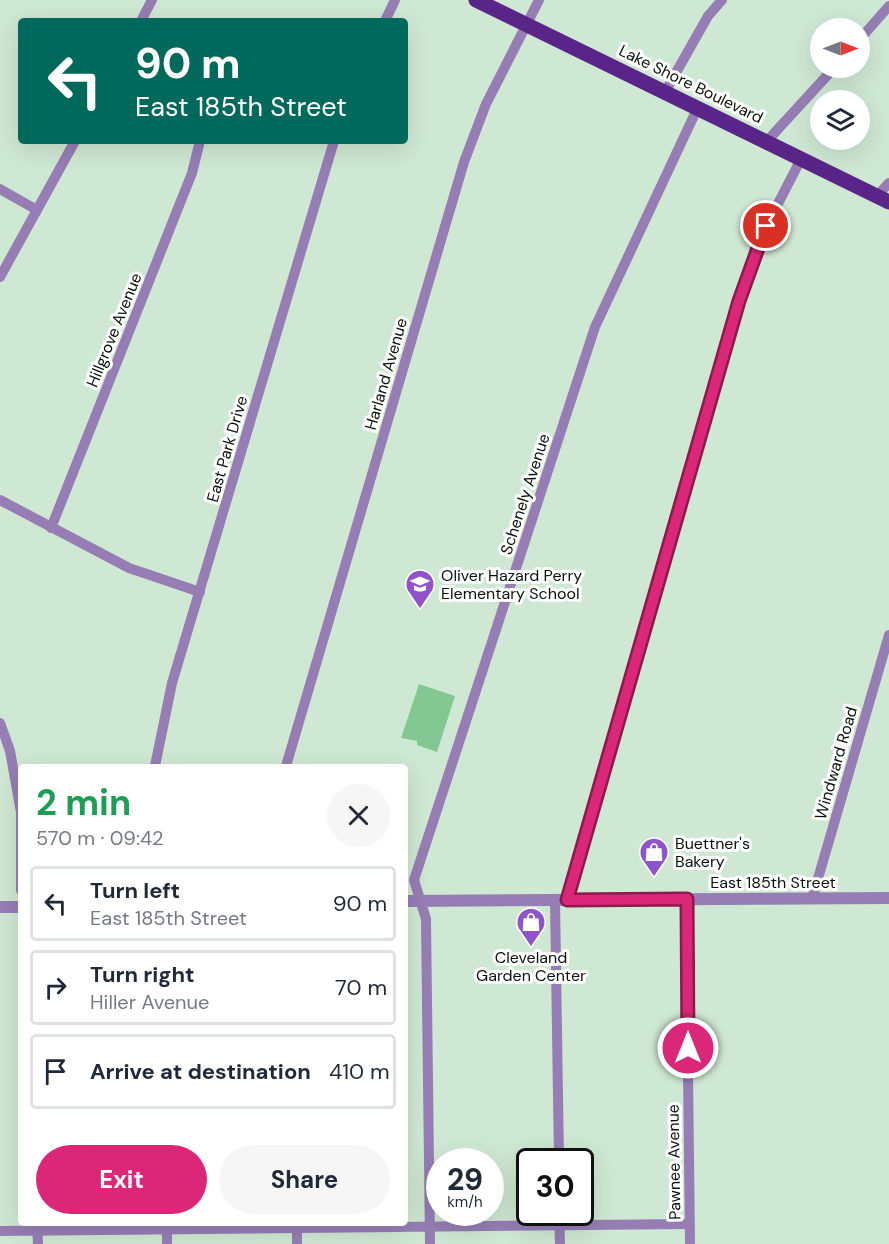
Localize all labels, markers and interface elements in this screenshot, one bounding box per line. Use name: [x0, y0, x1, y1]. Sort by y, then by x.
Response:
north arrow: [810, 18, 870, 78]
map controls: [810, 18, 870, 150]
text: 90 m: [135, 36, 241, 91]
street label: Lake Shore Boulevard: [615, 40, 767, 128]
icon: left: [36, 42, 114, 120]
text: East 185th Street: [135, 89, 347, 124]
button: layers: [810, 90, 870, 150]
pin: [740, 200, 791, 251]
icon: arrive: [749, 209, 782, 242]
street label: Hillgrove Avenue: [82, 270, 146, 390]
street label: Harland Avenue: [360, 316, 412, 432]
street label: East Park Drive: [202, 393, 252, 505]
street label: Schenely Avenue: [496, 431, 554, 557]
place label: Oliver Hazard Perry Elementary School: [441, 565, 582, 604]
school or university icon: Oliver Hazard Perry Elementary School: [404, 568, 436, 610]
street label: Windward Road: [810, 704, 862, 822]
text: 2 min: [36, 779, 131, 826]
button: close: [327, 784, 390, 847]
text: 570 m · 09:42: [36, 825, 164, 851]
place label: Buettner's Bakery: [675, 833, 750, 872]
shop icon: Buettner's Bakery: [638, 836, 670, 878]
street label: East 185th Street: [710, 872, 836, 893]
text: Turn left: [90, 876, 180, 905]
icon: left: [39, 887, 72, 920]
text: 90 m: [333, 889, 387, 918]
text: East 185th Street: [90, 905, 247, 931]
shop icon: Cleveland Garden Center: [515, 906, 547, 948]
place label: Cleveland Garden Center: [476, 947, 586, 986]
text: Turn right: [90, 960, 195, 989]
icon: right: [39, 971, 72, 1004]
text: 70 m: [335, 973, 387, 1002]
text: Hiller Avenue: [90, 989, 209, 1015]
position arrow: [656, 1016, 720, 1080]
icon: arrive: [39, 1055, 72, 1088]
text: Arrive at destination: [90, 1057, 311, 1086]
text: 410 m: [329, 1057, 390, 1086]
street label: Pawnee Avenue: [662, 1104, 686, 1220]
button: Exit: [36, 1145, 207, 1214]
button: Share: [219, 1145, 390, 1214]
speed limit sign: 30: [516, 1148, 594, 1226]
text: 29: [447, 1160, 483, 1199]
text: km/h: [447, 1192, 483, 1212]

